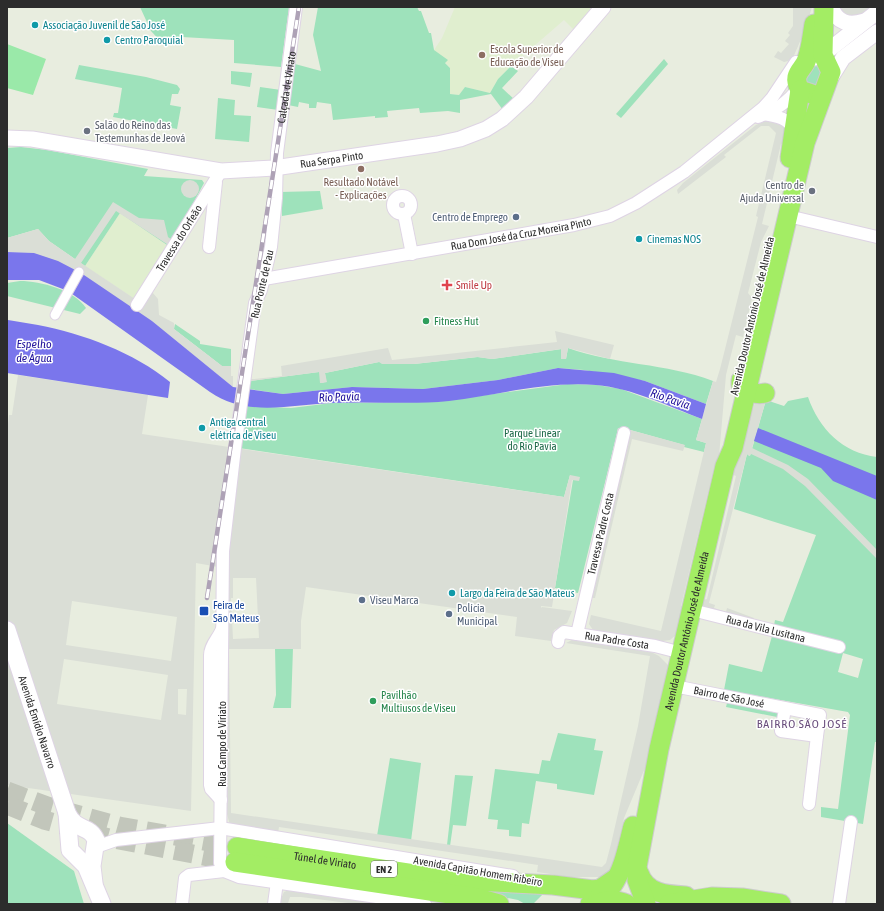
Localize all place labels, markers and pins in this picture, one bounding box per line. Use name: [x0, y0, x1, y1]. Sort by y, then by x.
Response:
place label: Associação Juvenil de São José: [43, 19, 165, 31]
marker: Associação Juvenil de São José: [30, 20, 40, 30]
place label: Centro Paroquial: [115, 34, 183, 46]
marker: Centro Paroquial: [102, 35, 112, 45]
place label: Escola Superior de Educação de Viseu: [490, 43, 564, 68]
marker: Escola Superior de Educação de Viseu: [477, 50, 487, 60]
place label: Salão do Reino das Testemunhas de Jeová: [95, 119, 185, 144]
marker: Salão do Reino das Testemunhas de Jeová: [82, 126, 92, 136]
marker: Resultado Notável - Explicações: [356, 164, 366, 174]
place label: Resultado Notável - Explicações: [323, 176, 399, 201]
place label: Centro de Ajuda Universal: [740, 179, 804, 204]
marker: Centro de Ajuda Universal: [807, 186, 817, 196]
place label: Centro de Emprego: [432, 211, 508, 223]
marker: Centro de Emprego: [511, 212, 521, 222]
place label: Cinemas NOS: [647, 233, 701, 245]
marker: Cinemas NOS: [634, 234, 644, 244]
marker: Smile Up: [441, 279, 453, 291]
place label: Smile Up: [456, 279, 492, 291]
place label: Fitness Hut: [434, 315, 479, 327]
marker: Fitness Hut: [421, 316, 431, 326]
place label: Antiga central elétrica de Viseu: [210, 416, 276, 441]
marker: Antiga central elétrica de Viseu: [197, 423, 207, 433]
place label: Largo da Feira de São Mateus: [460, 587, 575, 599]
marker: Largo da Feira de São Mateus: [447, 588, 457, 598]
place label: Viseu Marca: [370, 594, 419, 606]
marker: Viseu Marca: [357, 595, 367, 605]
place label: Feira de São Mateus: [213, 599, 259, 624]
place label: Polícia Municipal: [457, 602, 497, 627]
marker: Feira de São Mateus: [198, 605, 210, 617]
marker: Polícia Municipal: [444, 609, 454, 619]
place label: Pavilhão Multiusos de Viseu: [381, 689, 456, 714]
marker: Pavilhão Multiusos de Viseu: [368, 696, 378, 706]

